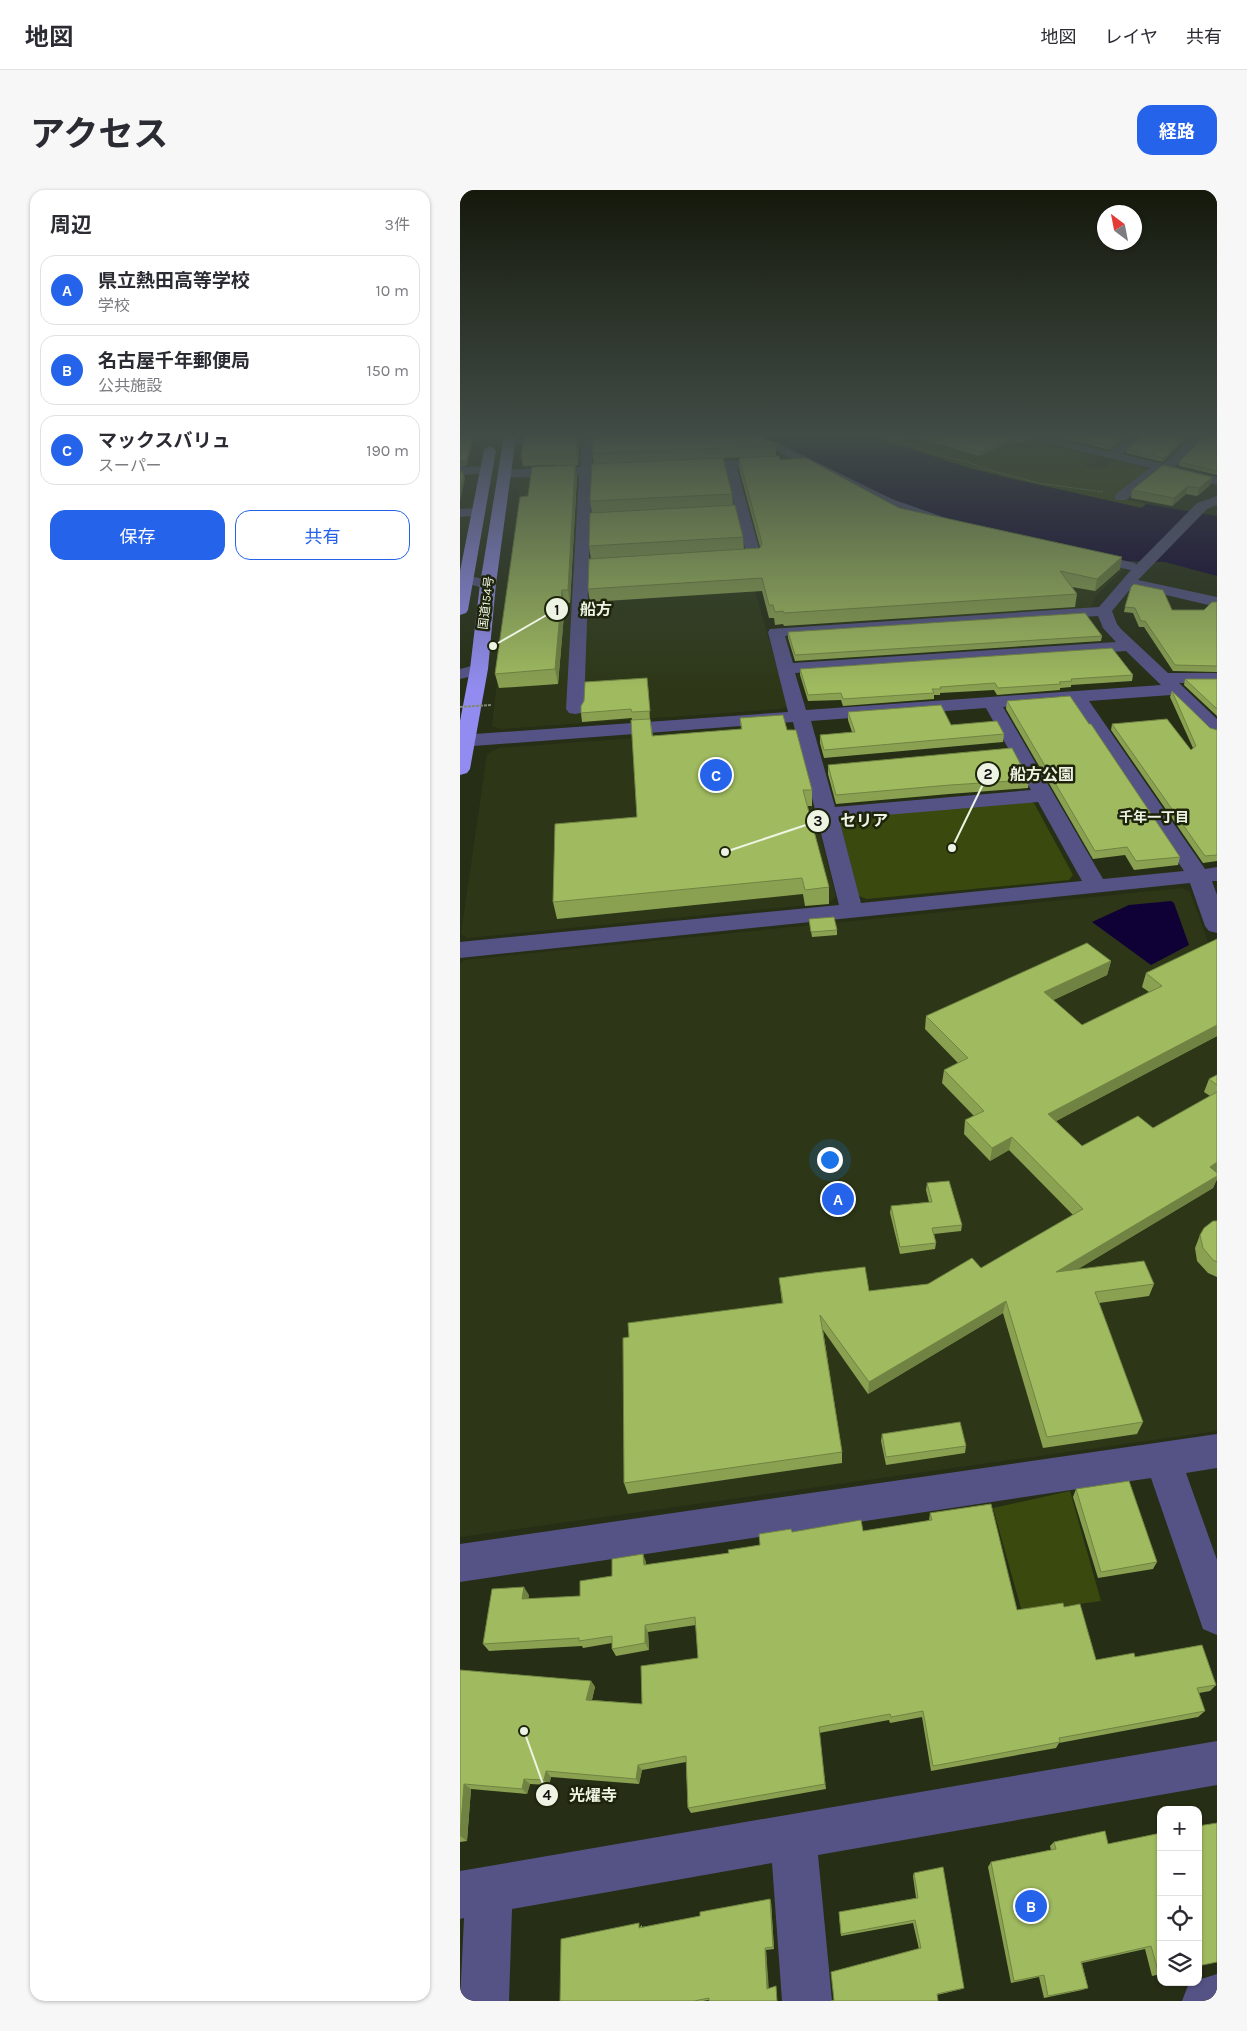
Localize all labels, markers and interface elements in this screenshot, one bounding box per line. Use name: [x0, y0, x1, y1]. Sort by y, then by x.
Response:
text: 地図: [25, 23, 73, 51]
text: 地図: [1041, 26, 1077, 48]
text: レイヤ: [1105, 26, 1158, 48]
text: 共有: [1186, 26, 1222, 48]
button: 経路: [1137, 105, 1217, 155]
text: アクセス: [30, 114, 168, 155]
north arrow: [1097, 205, 1142, 250]
text: 周辺: [50, 213, 92, 237]
text: 3件: [385, 215, 410, 234]
text: 県立熱田高等学校: [98, 270, 250, 292]
text: A: [62, 281, 72, 300]
text: 10 m: [375, 281, 409, 300]
text: 学校: [98, 296, 130, 315]
text: 名古屋千年郵便局: [98, 350, 250, 372]
text: B: [62, 361, 72, 380]
text: 150 m: [366, 361, 409, 380]
text: 公共施設: [98, 376, 162, 395]
text: マックスバリュ: [98, 430, 230, 452]
text: C: [62, 441, 72, 460]
text: 190 m: [366, 441, 409, 460]
text: スーパー: [98, 456, 162, 475]
button: 保存: [50, 510, 225, 560]
button: 共有: [235, 510, 410, 560]
street label: 国道154号: [476, 576, 496, 630]
callout: 船方: [545, 594, 622, 625]
text: 船方: [580, 600, 612, 619]
text: 1: [554, 601, 560, 619]
pin: C: [700, 756, 732, 794]
callout: 船方公園: [975, 759, 1084, 790]
text: 2: [983, 765, 993, 783]
text: 船方公園: [1010, 765, 1074, 784]
callout: セリア: [805, 805, 898, 836]
district label: 千年一丁目: [1119, 809, 1189, 826]
text: セリア: [840, 811, 888, 830]
text: 3: [813, 812, 823, 830]
your location: [817, 1147, 843, 1173]
pin: A: [822, 1180, 854, 1218]
callout: 光燿寺: [534, 1780, 627, 1811]
text: 4: [543, 1786, 552, 1804]
text: 光燿寺: [569, 1786, 617, 1805]
map controls: [1157, 1806, 1202, 1986]
button: +: [1157, 1806, 1202, 1851]
button: −: [1157, 1851, 1202, 1896]
pin: B: [1015, 1887, 1047, 1925]
button: locate: [1157, 1896, 1202, 1941]
button: layers: [1157, 1941, 1202, 1986]

